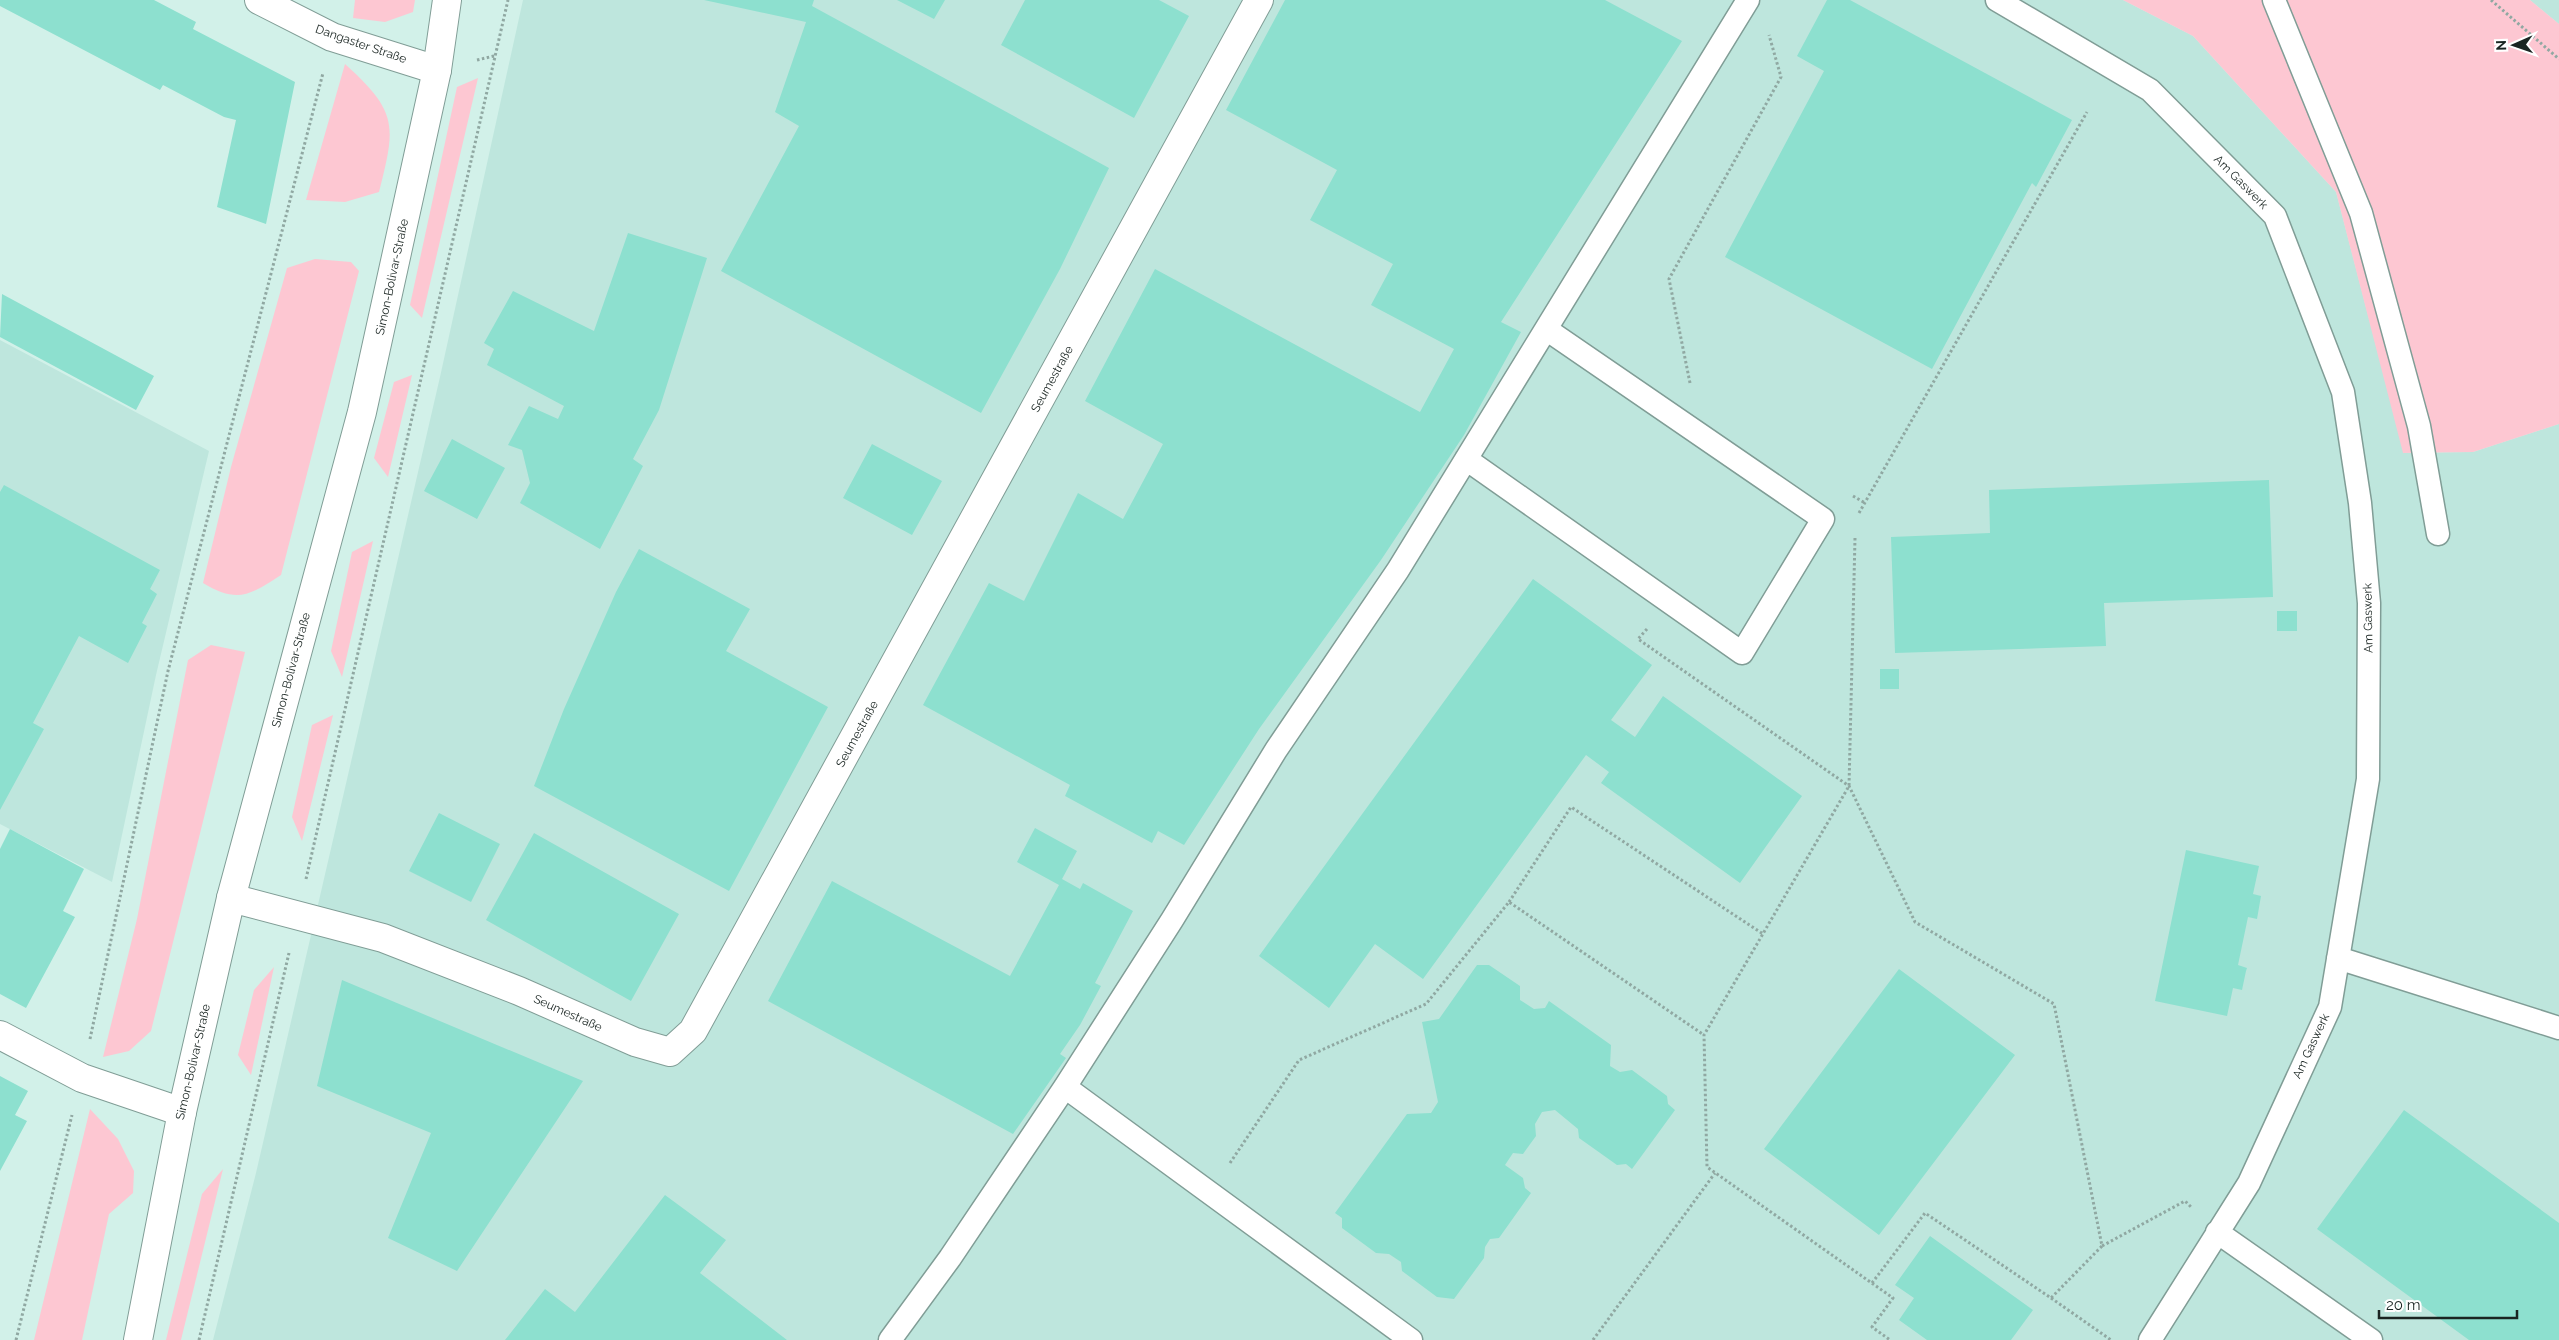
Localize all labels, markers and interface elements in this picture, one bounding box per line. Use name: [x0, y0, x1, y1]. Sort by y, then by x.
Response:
north arrow: [2489, 20, 2539, 70]
street label: Dangaster Straße: [314, 22, 408, 66]
text: N: [2493, 40, 2509, 51]
street label: Am Gaswerk: [2211, 152, 2271, 212]
street label: Simon-Bolivar-Straße: [373, 218, 411, 336]
street label: Seumestraße: [1028, 343, 1076, 415]
street label: Am Gaswerk: [2360, 582, 2376, 653]
street label: Simon-Bolivar-Straße: [269, 611, 313, 729]
street label: Seumestraße: [833, 698, 881, 770]
street label: Seumestraße: [531, 992, 605, 1034]
street label: Simon-Bolivar-Straße: [173, 1003, 213, 1121]
street label: Am Gaswerk: [2290, 1011, 2332, 1081]
scale bar: [2379, 1288, 2516, 1320]
text: 20 m: [2386, 1296, 2421, 1314]

